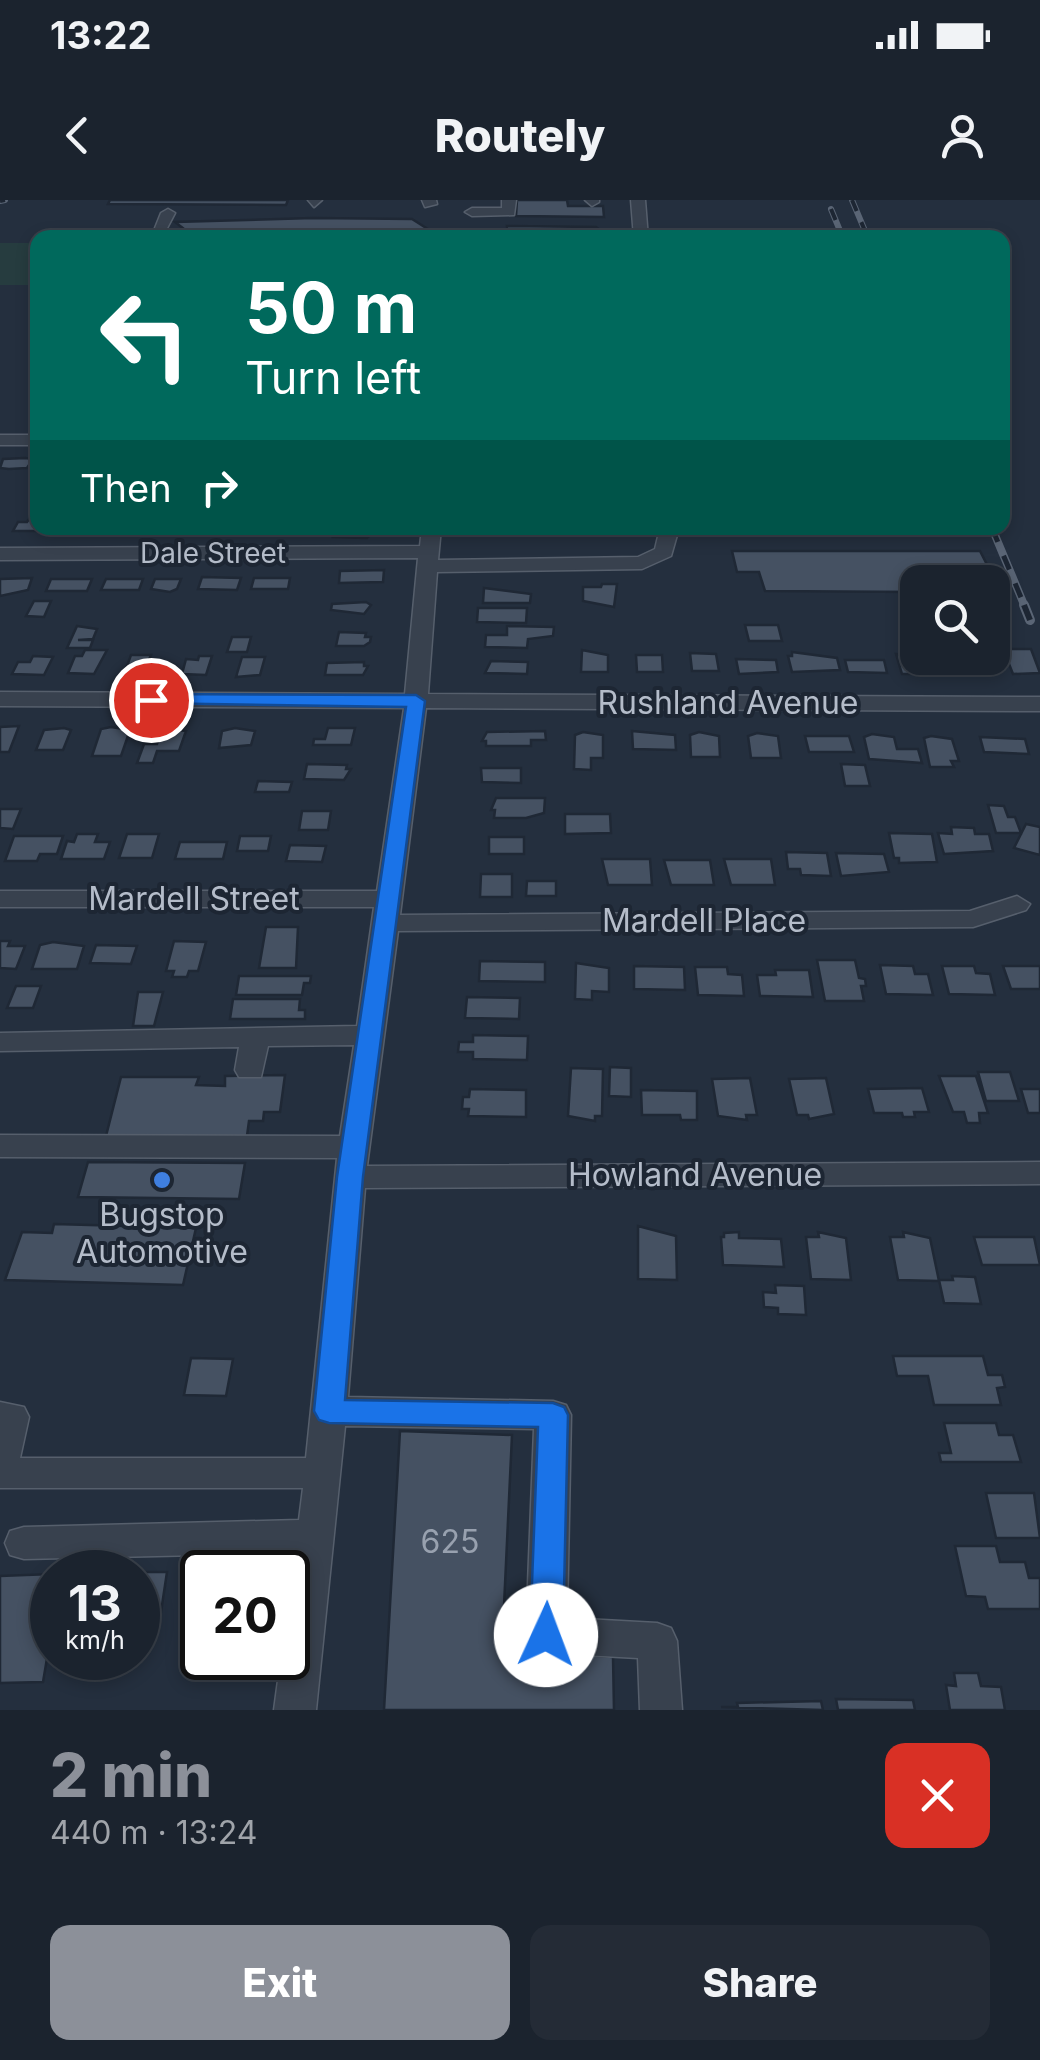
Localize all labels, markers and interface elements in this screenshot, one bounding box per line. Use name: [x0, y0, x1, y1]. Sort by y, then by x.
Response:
text: 13:22: [50, 12, 151, 58]
icon: back: [50, 108, 105, 163]
text: Routely: [435, 108, 605, 163]
icon: person: [935, 108, 990, 163]
text: 50 m: [245, 265, 417, 350]
icon: left: [80, 270, 210, 400]
text: Turn left: [245, 350, 421, 405]
icon: right: [192, 460, 247, 515]
text: Then: [80, 465, 172, 511]
street label: Dale Street: [140, 536, 286, 570]
map controls: [900, 565, 1010, 675]
button: search: [900, 565, 1010, 675]
pin: [109, 658, 194, 743]
icon: arrive: [124, 673, 179, 728]
street label: Rushland Avenue: [598, 683, 858, 722]
street label: Mardell Street: [88, 879, 300, 918]
street label: Mardell Place: [602, 901, 806, 940]
street label: Howland Avenue: [568, 1155, 822, 1194]
marker: Bugstop Automotive: [151, 1169, 173, 1191]
place label: Bugstop Automotive: [76, 1195, 248, 1271]
house number: 625: [421, 1522, 479, 1561]
speed limit sign: 20: [180, 1550, 310, 1680]
text: 13: [68, 1573, 122, 1633]
position arrow: [494, 1583, 598, 1687]
text: km/h: [65, 1625, 125, 1655]
text: 2 min: [50, 1739, 212, 1811]
button: close: [885, 1743, 990, 1848]
text: 440 m · 13:24: [50, 1813, 257, 1852]
button: Exit: [50, 1925, 510, 2040]
button: Share: [530, 1925, 990, 2040]

